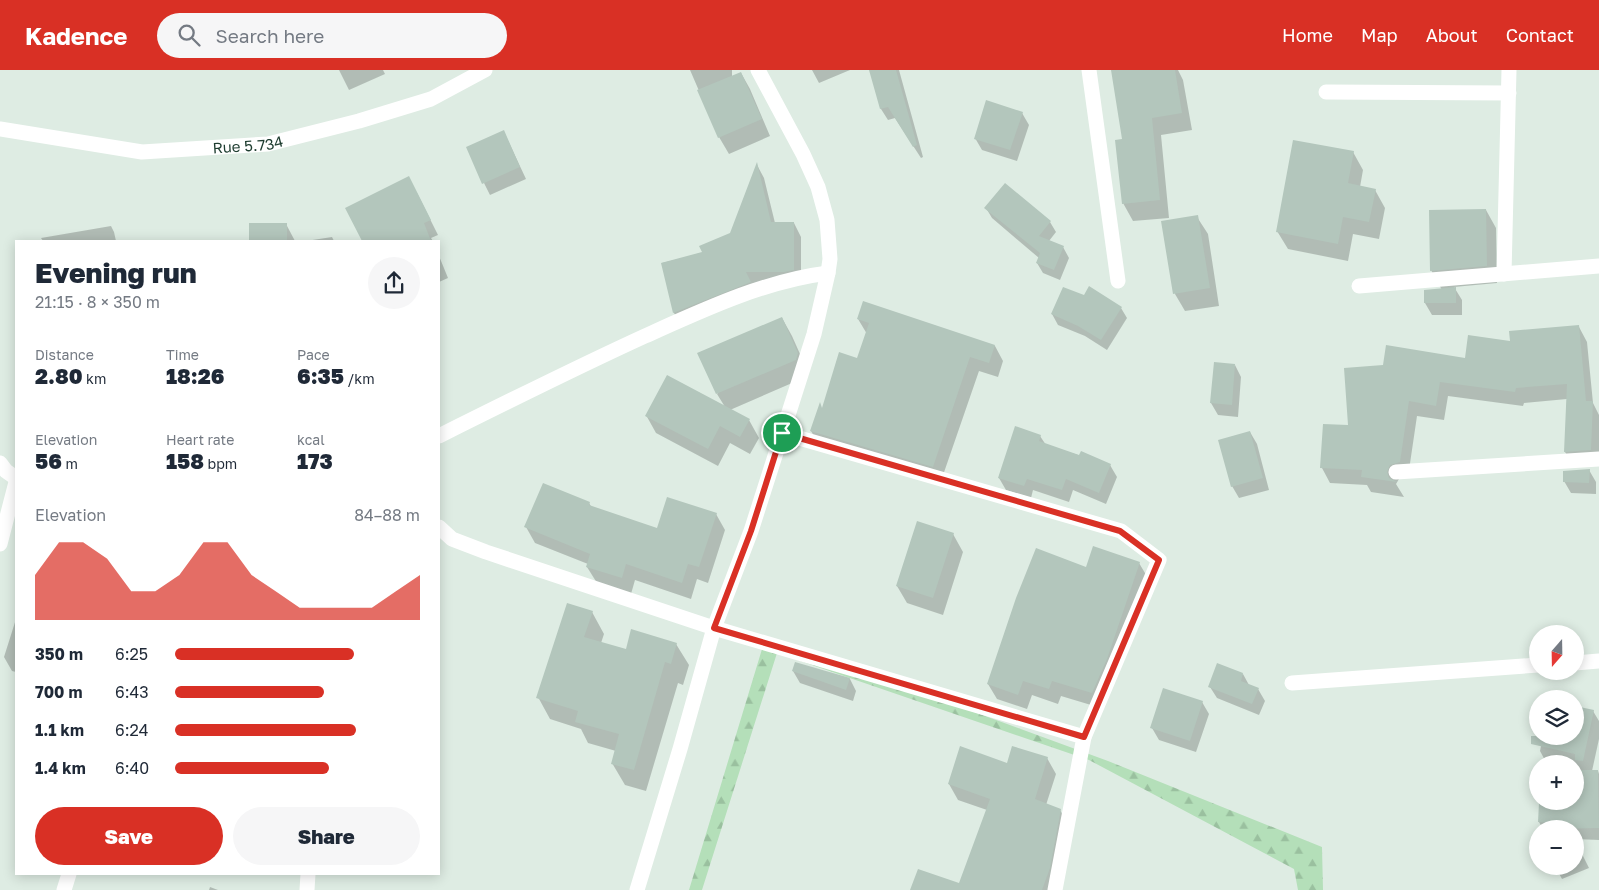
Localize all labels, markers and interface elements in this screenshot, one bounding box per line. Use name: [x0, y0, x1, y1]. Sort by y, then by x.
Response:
search box: [157, 13, 507, 58]
text: Kadence: [25, 21, 127, 50]
icon: search: [175, 21, 203, 49]
text: Search here: [215, 24, 324, 47]
text: Home: [1282, 24, 1333, 46]
text: Map: [1361, 24, 1398, 46]
text: About: [1426, 24, 1478, 46]
text: Contact: [1506, 24, 1574, 46]
street label: Rue 5.734: [212, 132, 285, 156]
text: Evening run: [35, 256, 197, 289]
button: share: [368, 257, 420, 309]
text: 21:15 · 8 × 350 m: [35, 292, 160, 312]
text: Distance: [35, 346, 94, 363]
text: Time: [166, 346, 199, 363]
text: Pace: [297, 346, 330, 363]
text: 2.80: [35, 363, 83, 389]
text: 18:26: [166, 363, 224, 389]
text: 6:35: [297, 363, 344, 389]
text: km: [83, 370, 106, 387]
text: /km: [344, 370, 375, 387]
pin: [761, 412, 803, 454]
icon: arrive: [768, 419, 796, 447]
text: Elevation: [35, 431, 97, 448]
text: Heart rate: [166, 431, 234, 448]
text: kcal: [297, 431, 325, 448]
text: 56: [35, 448, 62, 474]
text: 158: [166, 448, 204, 474]
text: 173: [297, 448, 333, 474]
text: m: [62, 455, 78, 472]
text: bpm: [204, 455, 237, 472]
text: Elevation: [35, 505, 106, 525]
text: 84–88 m: [354, 505, 420, 525]
north arrow: [1529, 625, 1584, 680]
map controls: [1529, 625, 1584, 875]
text: 350 m: [35, 644, 83, 664]
text: 6:25: [115, 644, 148, 664]
text: 700 m: [35, 682, 83, 702]
text: 6:43: [115, 682, 149, 702]
button: layers: [1529, 690, 1584, 745]
text: 1.1 km: [35, 720, 84, 740]
text: 6:24: [115, 720, 149, 740]
button: +: [1529, 755, 1584, 810]
text: 1.4 km: [35, 758, 86, 778]
text: 6:40: [115, 758, 149, 778]
button: Save: [35, 807, 223, 865]
button: Share: [233, 807, 420, 865]
button: −: [1529, 820, 1584, 875]

